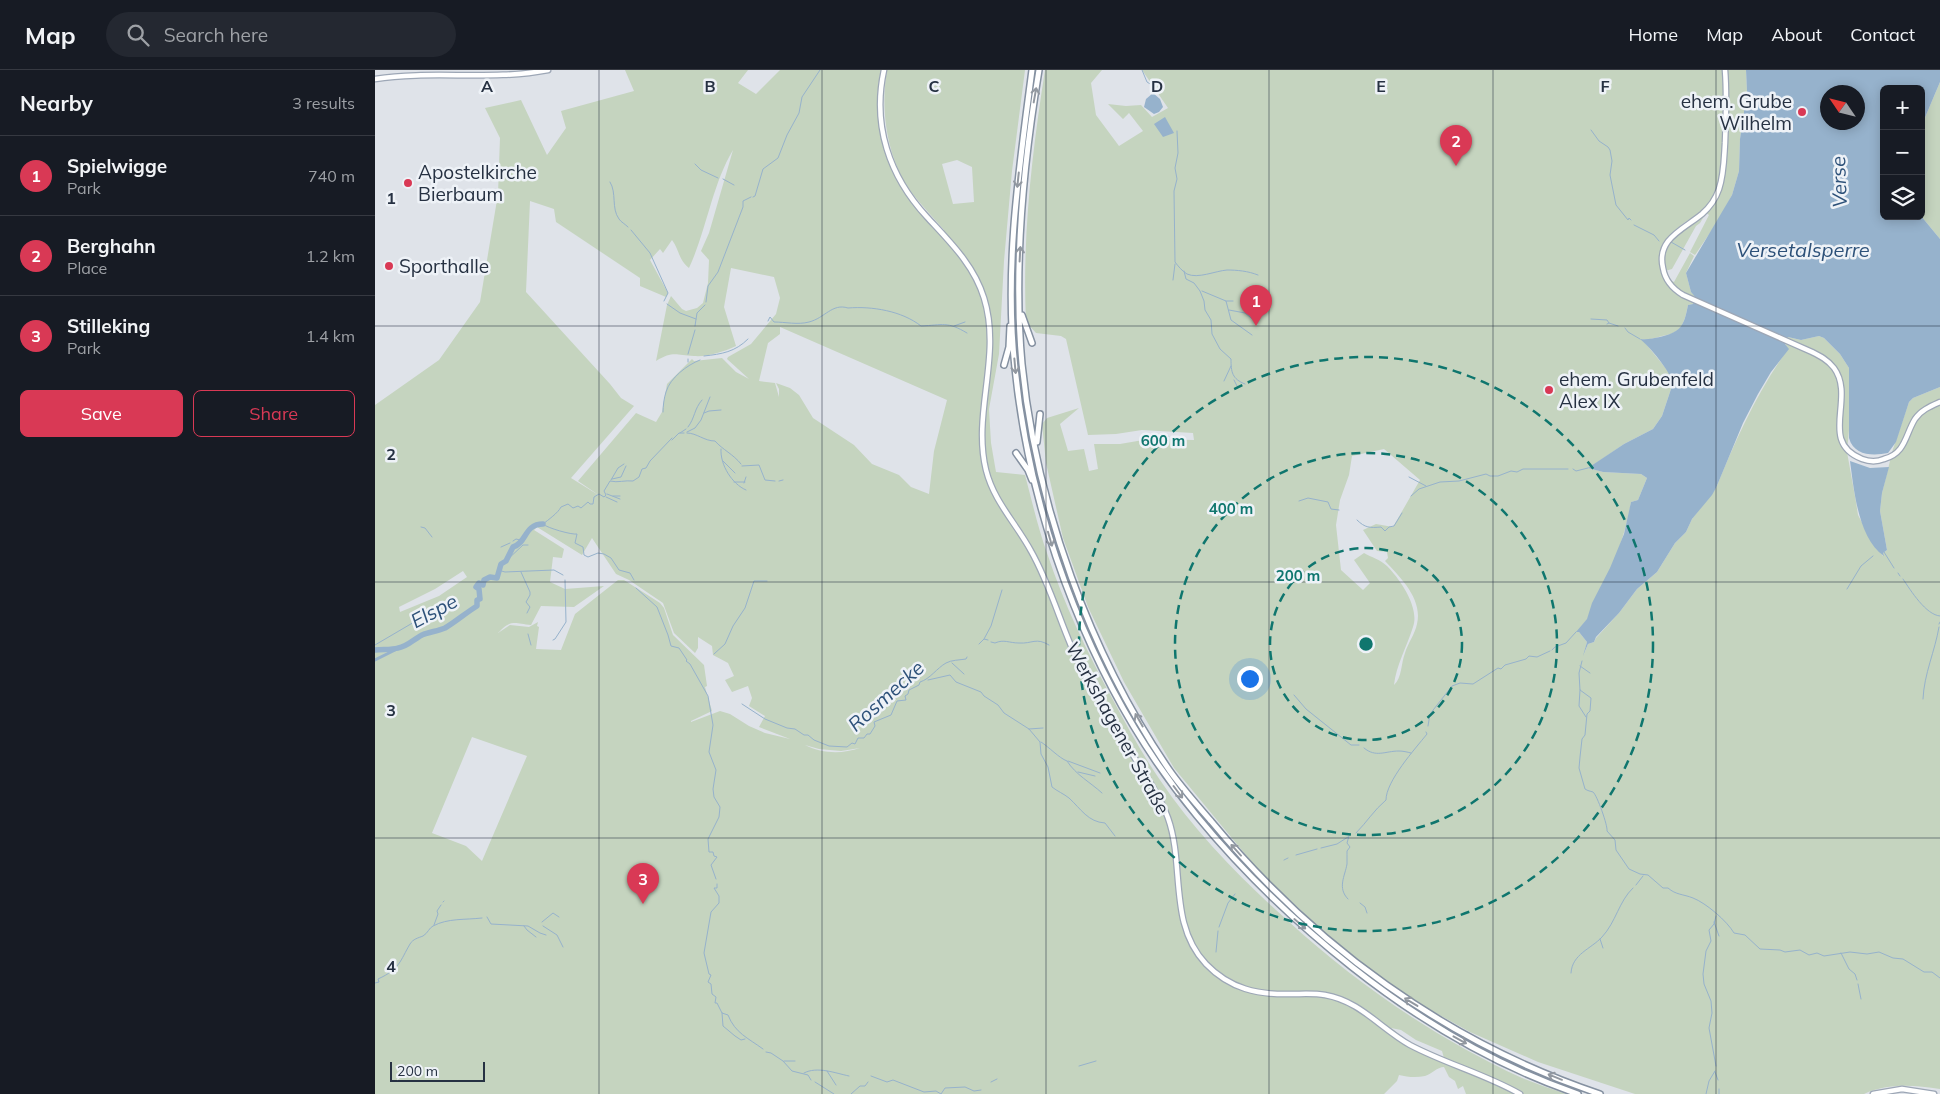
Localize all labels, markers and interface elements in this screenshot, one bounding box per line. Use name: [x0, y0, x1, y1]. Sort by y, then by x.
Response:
search box: [106, 12, 456, 57]
text: Map: [25, 20, 76, 50]
icon: search: [124, 21, 152, 49]
text: Search here: [164, 23, 268, 47]
text: Home: [1628, 23, 1678, 46]
text: Map: [1706, 23, 1743, 46]
text: About: [1771, 23, 1822, 46]
text: Contact: [1850, 23, 1915, 46]
text: A: [481, 76, 493, 96]
text: B: [704, 76, 716, 96]
text: C: [929, 76, 940, 96]
text: D: [1151, 76, 1163, 96]
text: E: [1376, 76, 1386, 96]
text: F: [1600, 76, 1610, 96]
north arrow: [1820, 85, 1865, 130]
map controls: [1880, 85, 1925, 220]
button: +: [1880, 85, 1925, 130]
one-way arrow: [1031, 88, 1041, 104]
place label: ehem. Grube Wilhelm: [1681, 89, 1792, 135]
text: Nearby: [20, 90, 93, 116]
text: 3 results: [292, 93, 355, 113]
marker: ehem. Grube Wilhelm: [1796, 106, 1808, 118]
pin: 2: [1440, 125, 1472, 166]
button: −: [1880, 130, 1925, 175]
text: Spielwigge: [67, 154, 167, 178]
water label: Verse: [1825, 156, 1852, 208]
place label: Apostelkirche Bierbaum: [418, 160, 537, 206]
text: 1: [31, 166, 41, 186]
text: 740 m: [308, 166, 355, 186]
one-way arrow: [1013, 172, 1022, 188]
button: layers: [1880, 175, 1925, 220]
marker: Apostelkirche Bierbaum: [402, 177, 414, 189]
text: Park: [67, 178, 101, 198]
text: 1: [386, 188, 396, 208]
text: Berghahn: [67, 234, 156, 258]
water label: Versetalsperre: [1736, 237, 1870, 262]
text: 2: [31, 246, 41, 266]
text: 1.2 km: [306, 246, 355, 266]
one-way arrow: [1015, 246, 1025, 262]
place label: Sporthalle: [399, 254, 489, 278]
text: Place: [67, 258, 107, 278]
marker: Sporthalle: [383, 260, 395, 272]
pin: 1: [1240, 285, 1272, 326]
text: Stilleking: [67, 314, 150, 338]
text: 3: [31, 326, 41, 346]
text: 1.4 km: [306, 326, 355, 346]
text: Park: [67, 338, 101, 358]
one-way arrow: [1010, 358, 1020, 374]
place label: ehem. Grubenfeld Alex IX: [1559, 367, 1714, 413]
marker: ehem. Grubenfeld Alex IX: [1543, 384, 1555, 396]
button: Save: [20, 390, 183, 437]
button: Share: [193, 390, 355, 437]
text: 600 m: [1141, 431, 1185, 450]
text: 2: [386, 444, 396, 464]
text: 400 m: [1209, 499, 1253, 518]
one-way arrow: [1046, 531, 1056, 547]
text: 200 m: [1276, 566, 1320, 585]
water label: Elspe: [406, 588, 462, 633]
centre of rings: [1357, 635, 1375, 653]
street label: Werkshagener Straße: [1061, 638, 1175, 818]
water label: Rosmecke: [842, 655, 929, 736]
your location: [1237, 666, 1263, 692]
text: 3: [386, 700, 396, 720]
one-way arrow: [1134, 713, 1143, 728]
one-way arrow: [1173, 785, 1183, 799]
one-way arrow: [1230, 844, 1241, 857]
pin: 3: [627, 863, 659, 904]
one-way arrow: [1293, 918, 1306, 929]
text: 4: [386, 956, 396, 976]
one-way arrow: [1404, 997, 1418, 1007]
one-way arrow: [1452, 1035, 1466, 1045]
scale bar: [390, 1059, 485, 1082]
text: 200 m: [397, 1062, 438, 1080]
one-way arrow: [1548, 1072, 1563, 1081]

